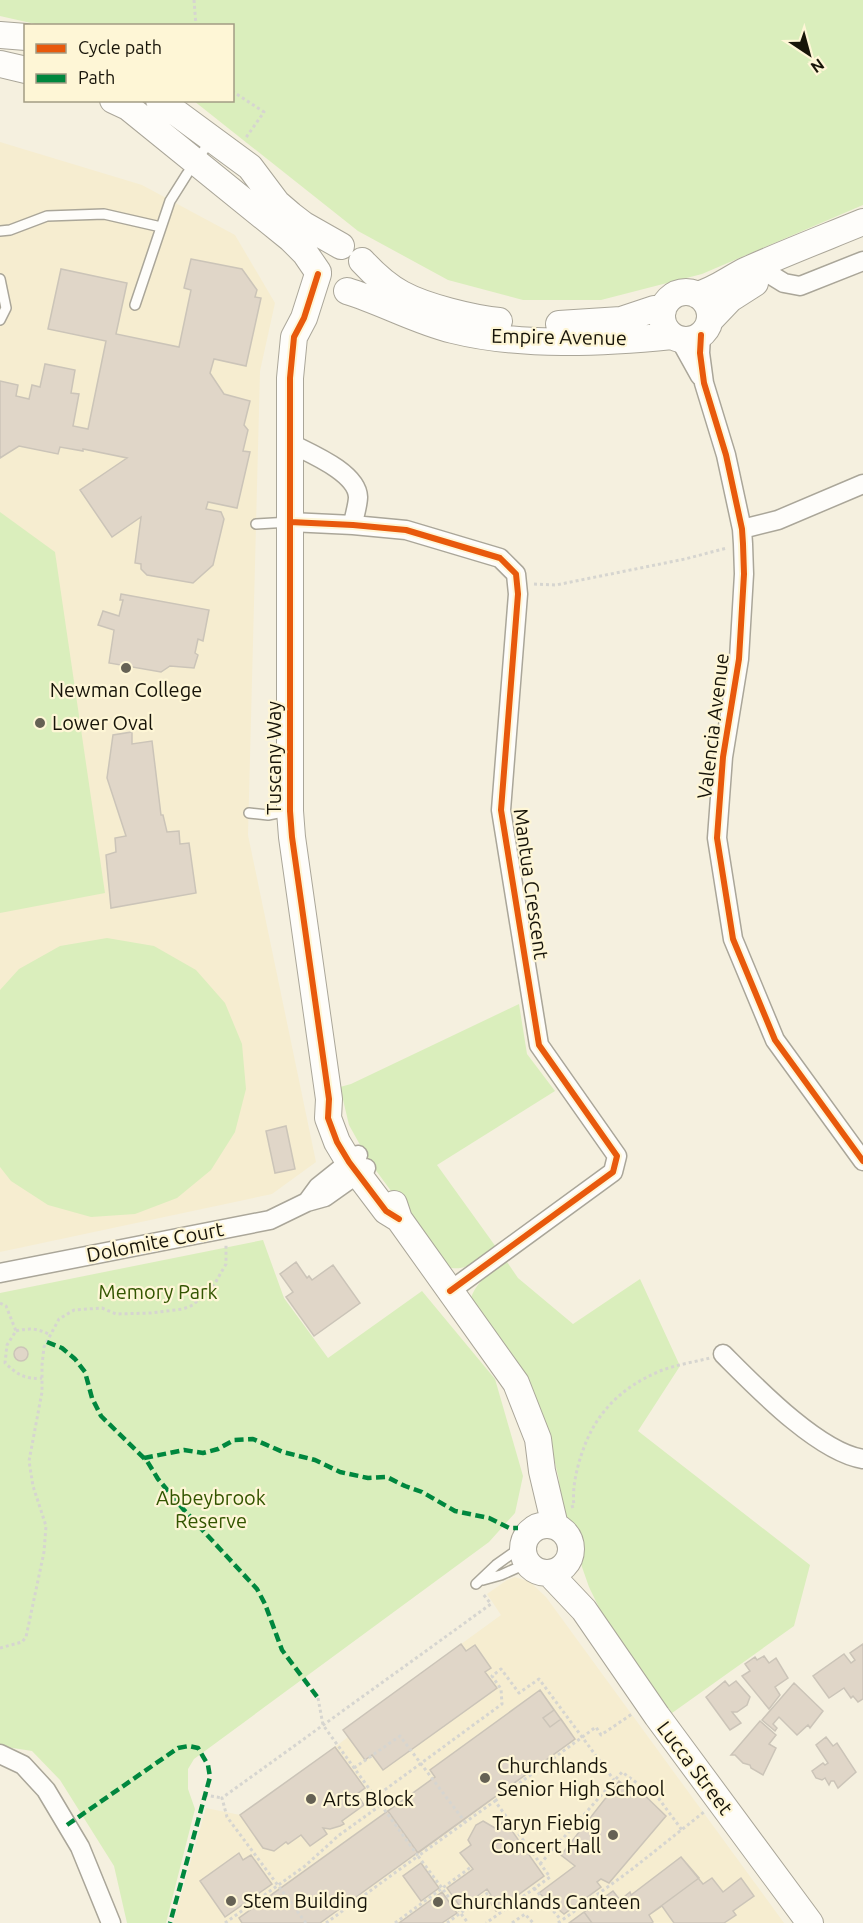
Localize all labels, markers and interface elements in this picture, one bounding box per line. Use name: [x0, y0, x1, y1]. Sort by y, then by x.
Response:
legend: [24, 24, 234, 102]
north arrow: [779, 24, 839, 84]
text: Cycle path: [78, 37, 162, 57]
text: N: [808, 55, 828, 77]
text: Path: [78, 67, 115, 87]
street label: Empire Avenue: [491, 324, 627, 349]
street label: Valencia Avenue: [692, 652, 733, 800]
marker: Newman College: [119, 661, 133, 675]
place label: Newman College: [50, 678, 202, 701]
street label: Tuscany Way: [262, 701, 285, 815]
place label: Lower Oval: [52, 711, 153, 734]
marker: Lower Oval: [33, 716, 47, 730]
street label: Mantua Crescent: [510, 807, 554, 961]
street label: Dolomite Court: [84, 1217, 226, 1266]
park label: Memory Park: [98, 1280, 218, 1303]
park label: Abbeybrook Reserve: [156, 1486, 266, 1532]
street label: Lucca Street: [653, 1717, 738, 1819]
place label: Churchlands Senior High School: [497, 1754, 665, 1800]
marker: Churchlands Senior High School: [478, 1771, 492, 1785]
place label: Arts Block: [323, 1787, 414, 1810]
marker: Arts Block: [304, 1792, 318, 1806]
place label: Taryn Fiebig Concert Hall: [491, 1811, 601, 1857]
marker: Taryn Fiebig Concert Hall: [606, 1828, 620, 1842]
place label: Stem Building: [243, 1889, 368, 1912]
place label: Churchlands Canteen: [450, 1890, 641, 1913]
marker: Stem Building: [224, 1894, 238, 1908]
marker: Churchlands Canteen: [431, 1895, 445, 1909]

